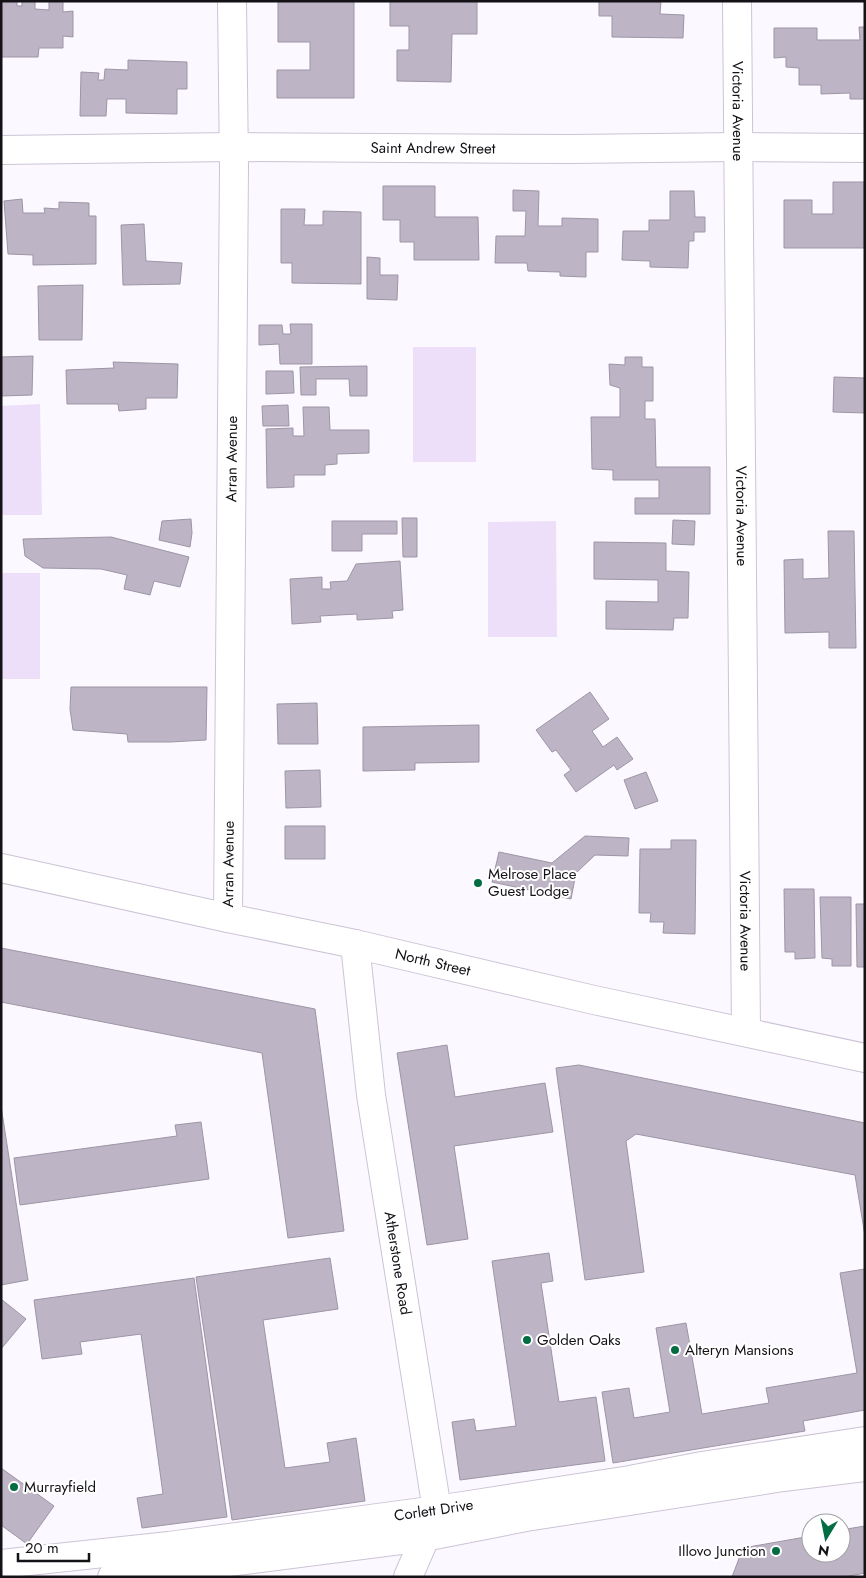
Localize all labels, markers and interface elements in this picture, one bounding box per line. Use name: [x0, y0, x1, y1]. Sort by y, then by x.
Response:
street label: Victoria Avenue: [726, 61, 749, 162]
street label: Saint Andrew Street: [371, 137, 496, 160]
street label: Arran Avenue: [220, 415, 243, 502]
street label: Victoria Avenue: [730, 466, 753, 567]
street label: Arran Avenue: [217, 820, 240, 907]
place label: Melrose Place Guest Lodge: [488, 863, 577, 902]
street label: Victoria Avenue: [734, 871, 757, 971]
marker: Melrose Place Guest Lodge: [472, 877, 484, 889]
street label: North Street: [393, 943, 473, 982]
street label: Atherstone Road: [379, 1210, 417, 1316]
place label: Golden Oaks: [537, 1329, 621, 1351]
marker: Golden Oaks: [521, 1334, 533, 1346]
place label: Alteryn Mansions: [685, 1339, 794, 1361]
marker: Alteryn Mansions: [669, 1344, 681, 1356]
place label: Murrayfield: [24, 1476, 96, 1498]
marker: Murrayfield: [8, 1481, 20, 1493]
street label: Corlett Drive: [393, 1493, 475, 1527]
north arrow: [801, 1513, 851, 1563]
scale bar: [18, 1530, 89, 1562]
text: 20 m: [25, 1537, 59, 1559]
place label: Illovo Junction: [678, 1540, 766, 1562]
text: N: [817, 1540, 831, 1562]
marker: Illovo Junction: [770, 1545, 782, 1557]

